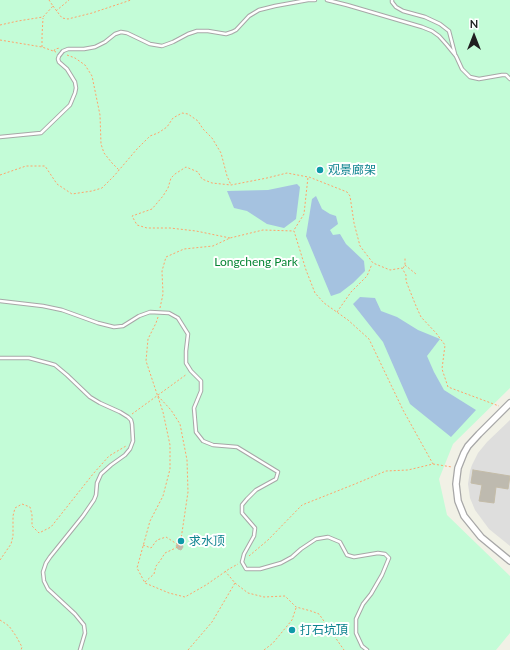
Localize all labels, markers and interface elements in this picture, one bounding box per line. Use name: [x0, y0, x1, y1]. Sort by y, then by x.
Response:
north arrow: [454, 16, 494, 56]
text: N: [470, 17, 478, 30]
place label: 观景廊架: [328, 163, 376, 177]
marker: 观景廊架: [315, 165, 325, 175]
park label: Longcheng Park: [214, 255, 298, 269]
place label: 求水顶: [189, 534, 225, 548]
marker: 求水顶: [176, 536, 186, 546]
place label: 打石坑頂: [300, 623, 348, 637]
marker: 打石坑頂: [287, 625, 297, 635]

